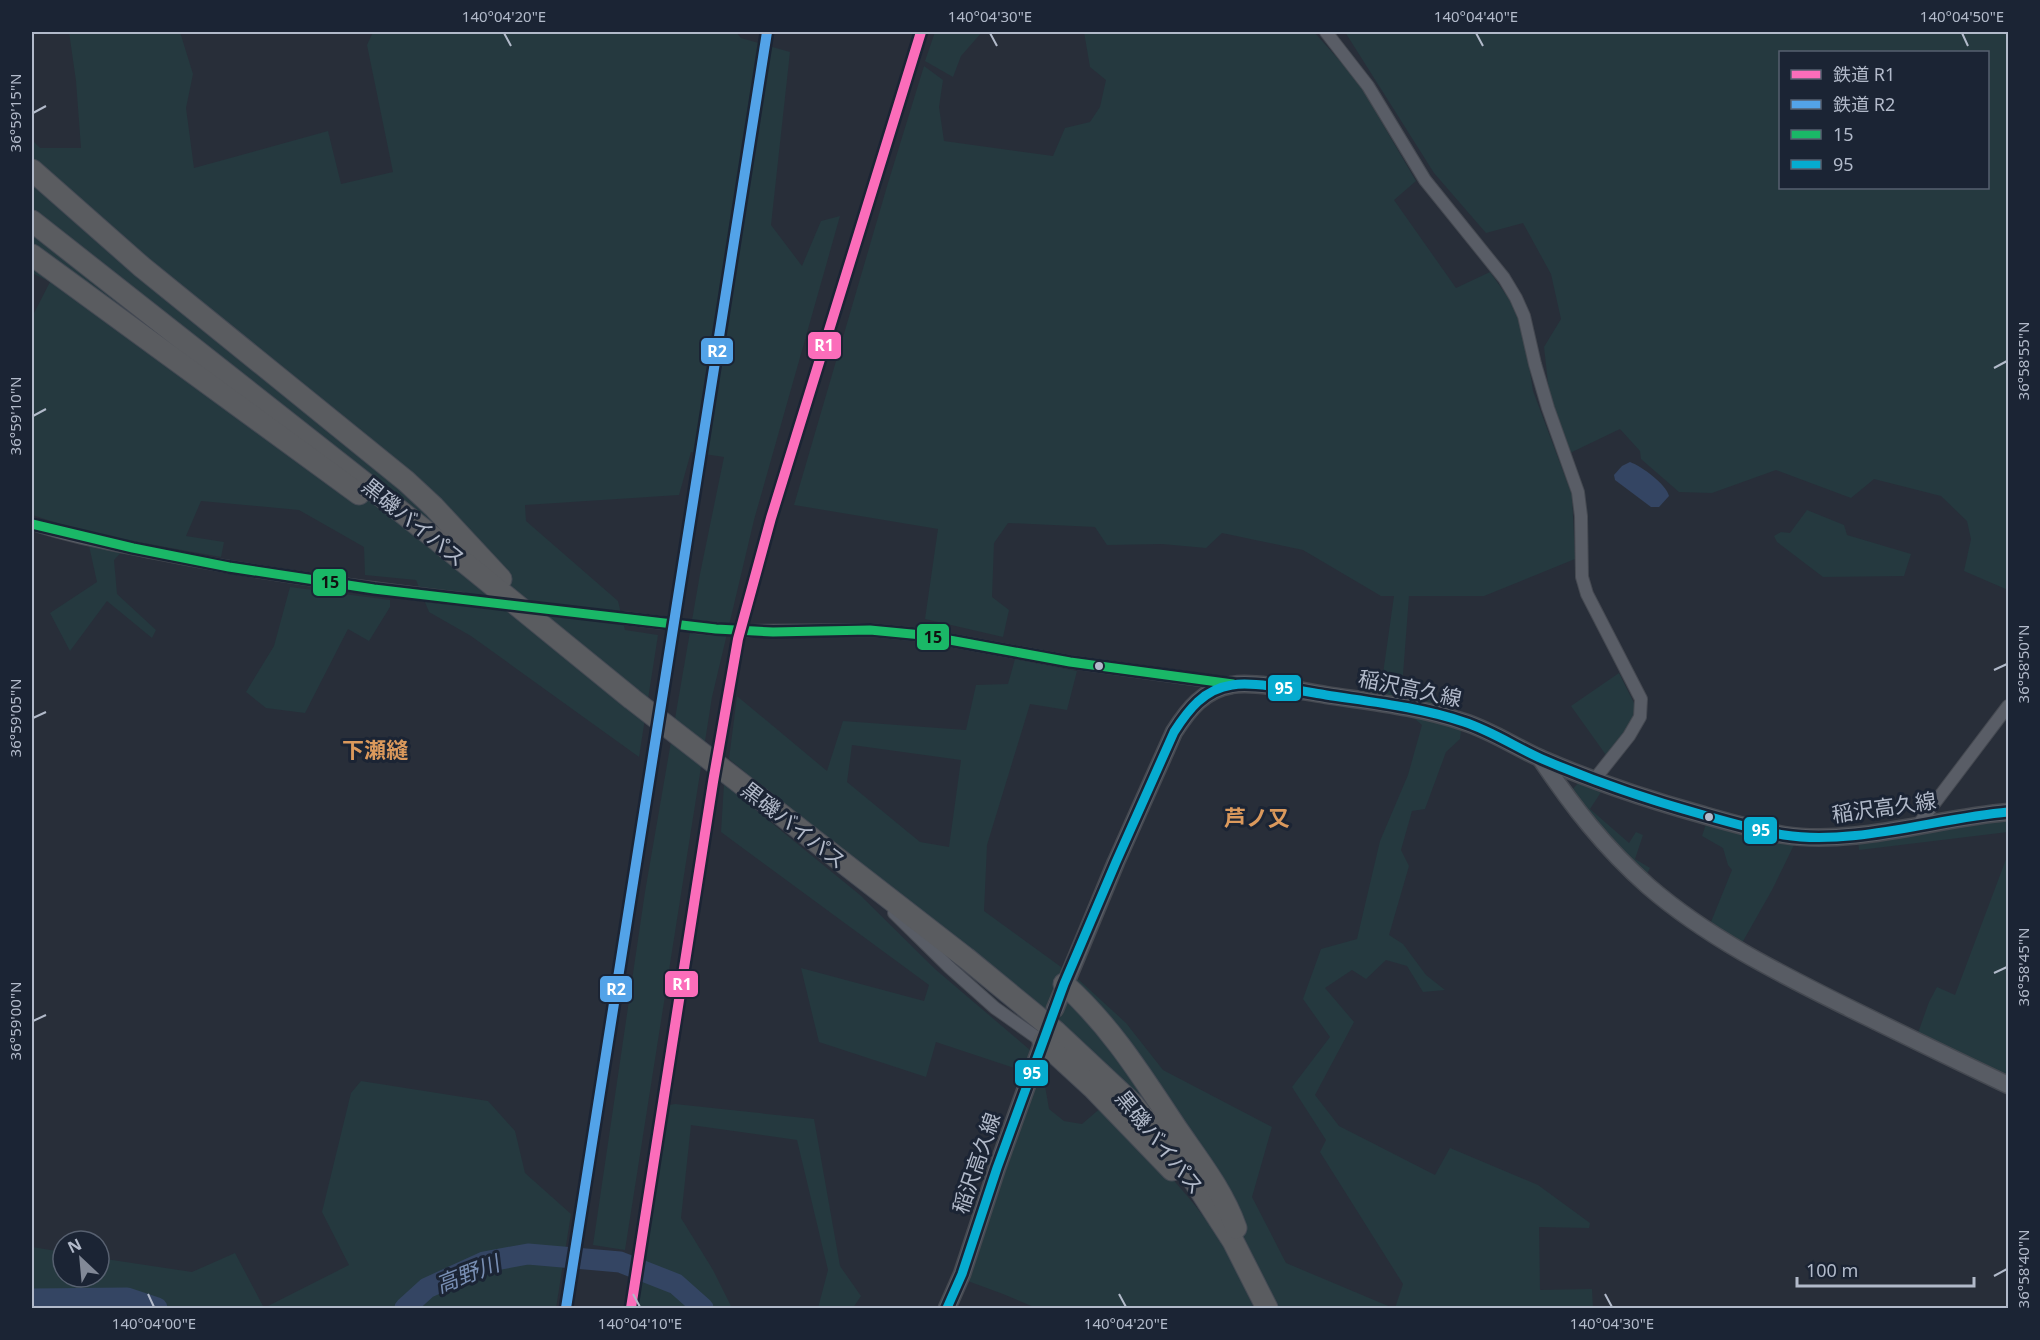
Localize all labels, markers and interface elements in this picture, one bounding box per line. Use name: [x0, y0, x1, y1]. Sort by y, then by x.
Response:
text: 140°04'20"E: [462, 6, 546, 26]
text: 140°04'30"E: [948, 6, 1032, 26]
text: 140°04'40"E: [1434, 6, 1518, 26]
text: 140°04'50"E: [1920, 6, 2004, 26]
legend: [1779, 51, 1989, 189]
text: 鉄道 R1: [1833, 62, 1895, 86]
text: 36°59'15"N: [5, 74, 25, 152]
text: 鉄道 R2: [1833, 92, 1895, 116]
text: 15: [1833, 122, 1854, 146]
text: 95: [1833, 152, 1854, 176]
text: 36°58'55"N: [2013, 322, 2033, 400]
line badge: R1: [807, 331, 842, 360]
text: R1: [814, 334, 834, 356]
line badge: R2: [700, 337, 734, 365]
text: R2: [707, 340, 727, 362]
text: 36°59'10"N: [5, 377, 25, 455]
street label: 黒磯バイパス: [356, 472, 472, 572]
line badge: 15: [312, 568, 347, 597]
text: 15: [321, 571, 339, 593]
line badge: 15: [916, 623, 950, 651]
text: 36°58'50"N: [2013, 625, 2033, 703]
text: 15: [924, 626, 942, 648]
unlabelled marker: [1093, 660, 1105, 672]
street label: 稲沢高久線: [1356, 663, 1464, 713]
line badge: 95: [1267, 674, 1302, 702]
text: 95: [1275, 677, 1293, 699]
text: 36°59'05"N: [5, 679, 25, 757]
district label: 下瀬縫: [342, 734, 409, 764]
street label: 黒磯バイパス: [736, 775, 852, 875]
street label: 稲沢高久線: [1830, 786, 1938, 828]
district label: 芦ノ又: [1224, 802, 1290, 832]
unlabelled marker: [1703, 811, 1715, 823]
line badge: 95: [1743, 816, 1778, 845]
text: 95: [1752, 819, 1770, 841]
text: 36°58'45"N: [2013, 928, 2033, 1006]
line badge: R1: [664, 970, 699, 998]
text: R1: [672, 973, 692, 995]
line badge: R2: [599, 975, 633, 1003]
text: R2: [606, 978, 626, 1000]
text: 36°59'00"N: [5, 982, 25, 1060]
line badge: 95: [1014, 1059, 1049, 1087]
text: 95: [1023, 1062, 1041, 1084]
street label: 黒磯バイパス: [1110, 1084, 1210, 1200]
street label: 稲沢高久線: [946, 1109, 1006, 1217]
north arrow: [51, 1229, 111, 1289]
text: 36°58'40"N: [2013, 1230, 2033, 1308]
text: N: [64, 1233, 85, 1258]
water label: 高野川: [431, 1246, 505, 1299]
scale bar: [1797, 1250, 1974, 1288]
text: 100 m: [1806, 1258, 1858, 1282]
text: 140°04'00"E: [112, 1313, 196, 1333]
text: 140°04'10"E: [598, 1313, 682, 1333]
text: 140°04'20"E: [1084, 1313, 1168, 1333]
text: 140°04'30"E: [1570, 1313, 1654, 1333]

